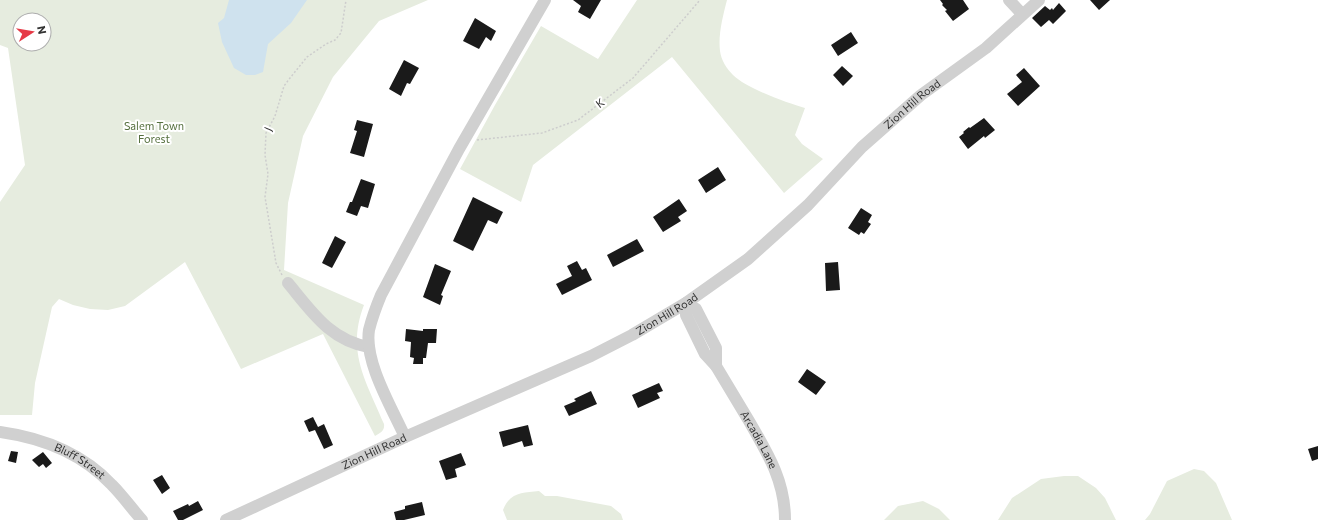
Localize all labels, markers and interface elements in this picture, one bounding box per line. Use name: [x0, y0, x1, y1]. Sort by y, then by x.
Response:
north arrow: [12, 12, 52, 52]
text: N: [35, 24, 49, 35]
street label: Zion Hill Road: [881, 76, 943, 131]
street label: K: [593, 95, 607, 110]
park label: Salem Town Forest: [124, 119, 184, 145]
street label: J: [261, 125, 275, 133]
street label: Zion Hill Road: [634, 290, 700, 337]
street label: Arcadia Lane: [738, 408, 781, 471]
street label: Zion Hill Road: [339, 430, 408, 472]
street label: Bluff Street: [53, 440, 109, 482]

